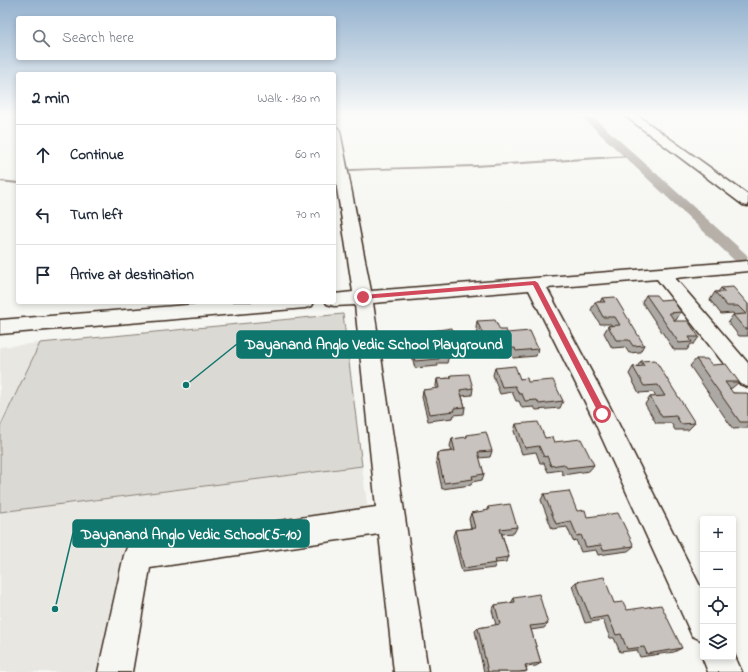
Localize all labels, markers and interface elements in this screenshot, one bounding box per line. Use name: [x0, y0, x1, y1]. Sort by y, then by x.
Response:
search box: [16, 16, 336, 60]
icon: search: [30, 27, 52, 49]
text: Search here: [62, 27, 134, 49]
text: 2 min: [32, 86, 69, 111]
text: Walk · 130 m: [257, 89, 320, 108]
icon: ahead: [32, 144, 54, 166]
text: Continue: [70, 144, 124, 166]
text: 60 m: [295, 145, 320, 164]
icon: left: [32, 204, 54, 226]
text: Turn left: [70, 204, 123, 226]
text: 70 m: [296, 205, 320, 224]
icon: arrive: [32, 264, 54, 286]
text: Arrive at destination: [70, 264, 194, 286]
route end: [354, 288, 372, 306]
callout: Dayanand Anglo Vedic School Playground: [237, 331, 511, 358]
text: Dayanand Anglo Vedic School Playground: [244, 334, 504, 358]
route start: [593, 405, 611, 423]
map controls: [700, 516, 736, 660]
button: +: [700, 516, 736, 552]
callout: Dayanand Anglo Vedic School(5-10): [73, 520, 309, 547]
text: Dayanand Anglo Vedic School(5-10): [80, 524, 302, 548]
button: −: [700, 552, 736, 588]
button: locate: [700, 588, 736, 624]
button: layers: [700, 624, 736, 660]

